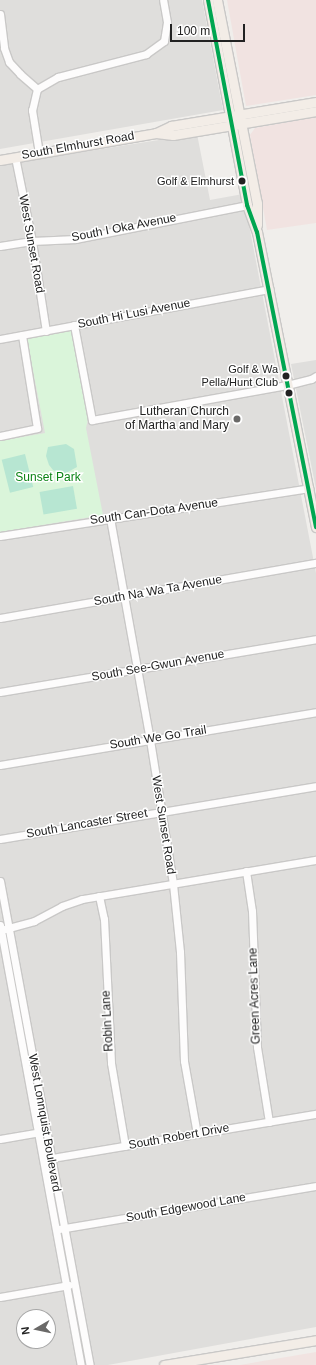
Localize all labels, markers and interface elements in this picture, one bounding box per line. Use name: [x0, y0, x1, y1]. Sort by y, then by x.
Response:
scale bar: [172, 16, 247, 42]
text: 100 m: [177, 24, 210, 38]
street label: South Elmhurst Road: [21, 129, 135, 163]
place label: Golf & Elmhurst: [157, 174, 234, 188]
marker: Golf & Elmhurst: [237, 176, 247, 186]
street label: West Sunset Road: [15, 194, 47, 294]
street label: South I Oka Avenue: [70, 211, 178, 245]
street label: South Hi Lusi Avenue: [76, 296, 192, 332]
place label: Golf & Wa Pella/Hunt Club: [202, 363, 278, 389]
marker: Golf & Wa Pella/Hunt Club: [281, 371, 291, 381]
unlabelled marker: [284, 388, 294, 398]
place label: Lutheran Church of Martha and Mary: [125, 405, 229, 433]
marker: Lutheran Church of Martha and Mary: [232, 414, 242, 424]
park label: Sunset Park: [15, 471, 81, 485]
street label: South Can-Dota Avenue: [89, 496, 219, 528]
street label: South Na Wa Ta Avenue: [92, 573, 224, 609]
street label: South See-Gwun Avenue: [90, 647, 226, 685]
street label: South We Go Trail: [108, 723, 208, 753]
street label: West Sunset Road: [148, 775, 178, 875]
street label: South Lancaster Street: [25, 806, 149, 842]
street label: Green Acres Lane: [246, 947, 264, 1045]
street label: Robin Lane: [99, 990, 117, 1052]
street label: West Lonnquist Boulevard: [25, 1053, 63, 1193]
street label: South Robert Drive: [128, 1121, 230, 1153]
street label: South Edgewood Lane: [125, 1190, 247, 1226]
north arrow: [16, 1309, 56, 1349]
text: N: [19, 1326, 32, 1336]

